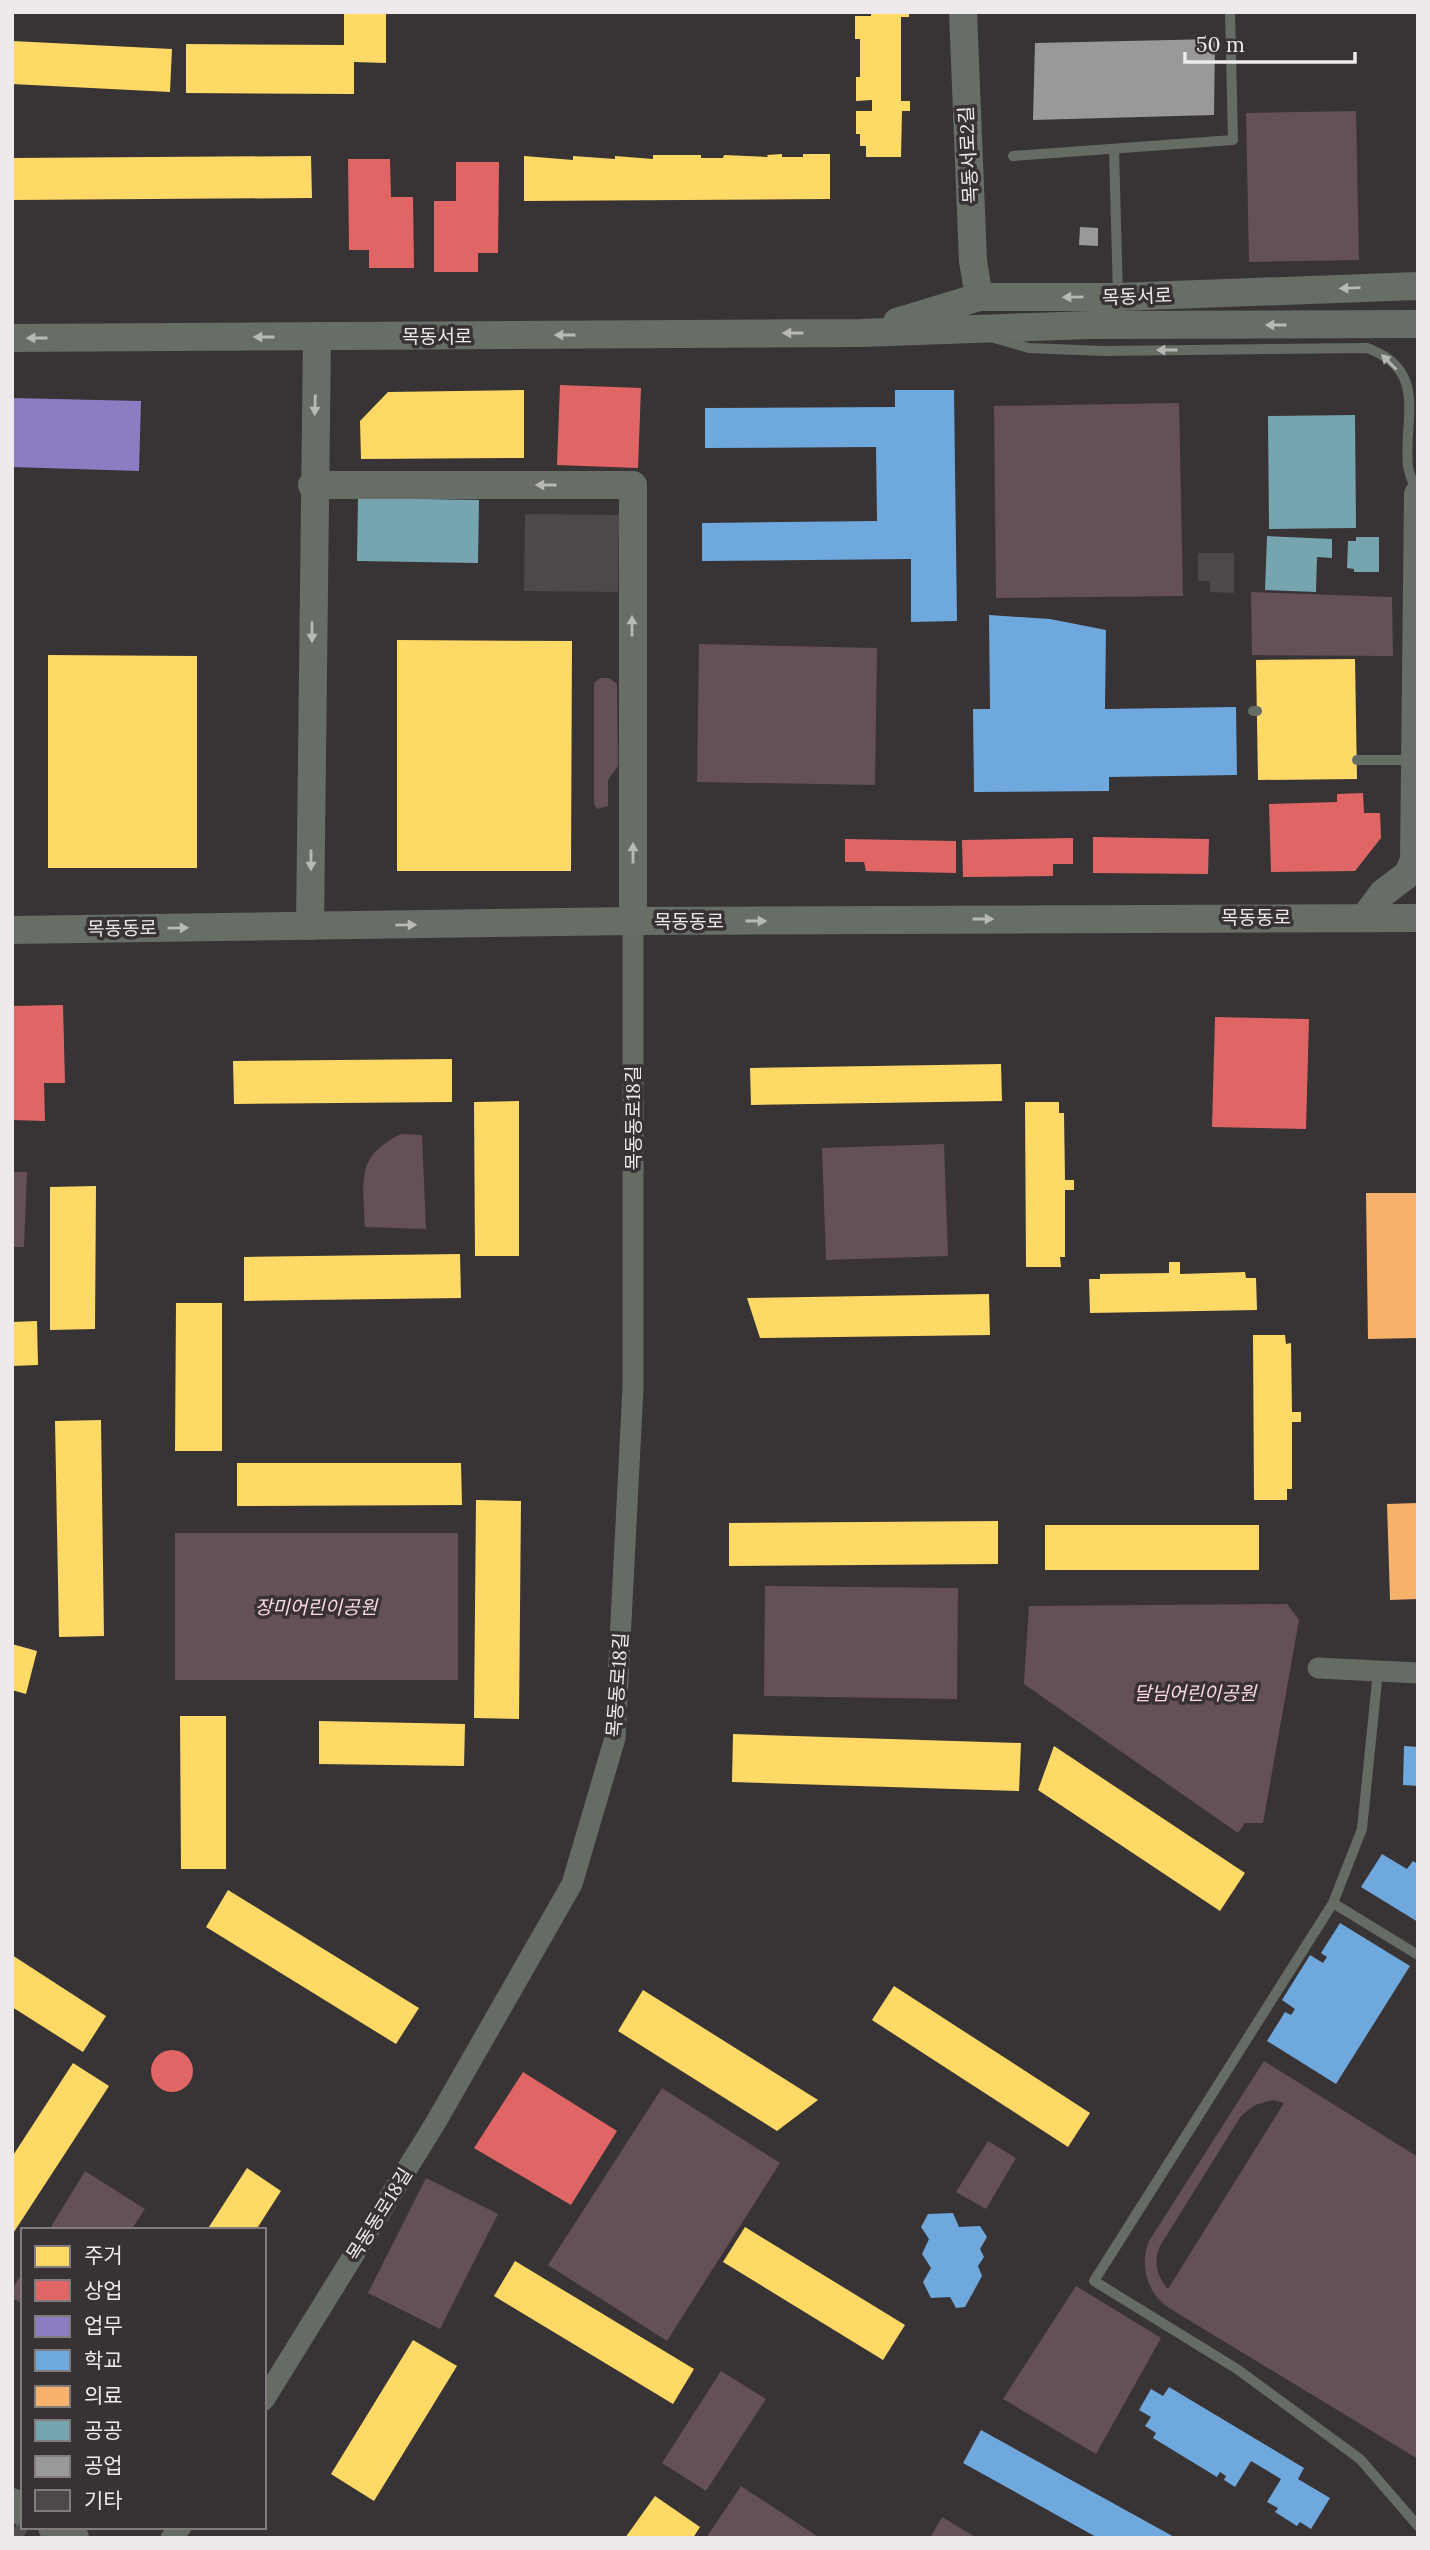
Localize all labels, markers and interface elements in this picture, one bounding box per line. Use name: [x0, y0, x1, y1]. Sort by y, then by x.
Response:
scale bar: [1185, 21, 1355, 65]
text: 50 m: [1196, 31, 1245, 58]
street label: 목동서로2길: [953, 106, 983, 204]
street label: 목동서로: [1102, 283, 1172, 309]
one-way arrow: [1338, 283, 1360, 294]
one-way arrow: [1062, 291, 1084, 303]
one-way arrow: [1265, 319, 1287, 331]
street label: 목동서로: [402, 324, 472, 348]
one-way arrow: [782, 328, 804, 339]
one-way arrow: [554, 329, 576, 341]
one-way arrow: [253, 331, 275, 343]
one-way arrow: [26, 332, 48, 344]
one-way arrow: [1155, 344, 1177, 356]
one-way arrow: [1382, 354, 1398, 371]
one-way arrow: [309, 394, 320, 416]
one-way arrow: [535, 479, 557, 491]
one-way arrow: [626, 614, 638, 636]
one-way arrow: [306, 621, 318, 643]
one-way arrow: [627, 842, 639, 864]
one-way arrow: [306, 849, 317, 871]
street label: 목동동로: [1221, 905, 1291, 929]
street label: 목동동로: [654, 909, 724, 933]
one-way arrow: [973, 913, 995, 925]
street label: 목동동로: [87, 915, 157, 941]
one-way arrow: [745, 915, 767, 927]
one-way arrow: [395, 919, 417, 930]
one-way arrow: [168, 922, 190, 933]
street label: 목동동로18길: [621, 1066, 645, 1171]
park label: 장미어린이공원: [255, 1595, 379, 1619]
street label: 목동동로18길: [601, 1632, 633, 1738]
park label: 달님어린이공원: [1134, 1681, 1258, 1705]
street label: 목동동로18길: [341, 2163, 417, 2265]
legend: [21, 2228, 266, 2529]
text: 주거: [84, 2242, 123, 2269]
text: 상업: [84, 2277, 123, 2304]
text: 업무: [84, 2312, 123, 2339]
text: 학교: [84, 2347, 123, 2374]
text: 의료: [84, 2382, 123, 2409]
text: 공공: [84, 2417, 123, 2444]
text: 공업: [84, 2452, 123, 2479]
text: 기타: [84, 2487, 123, 2514]

